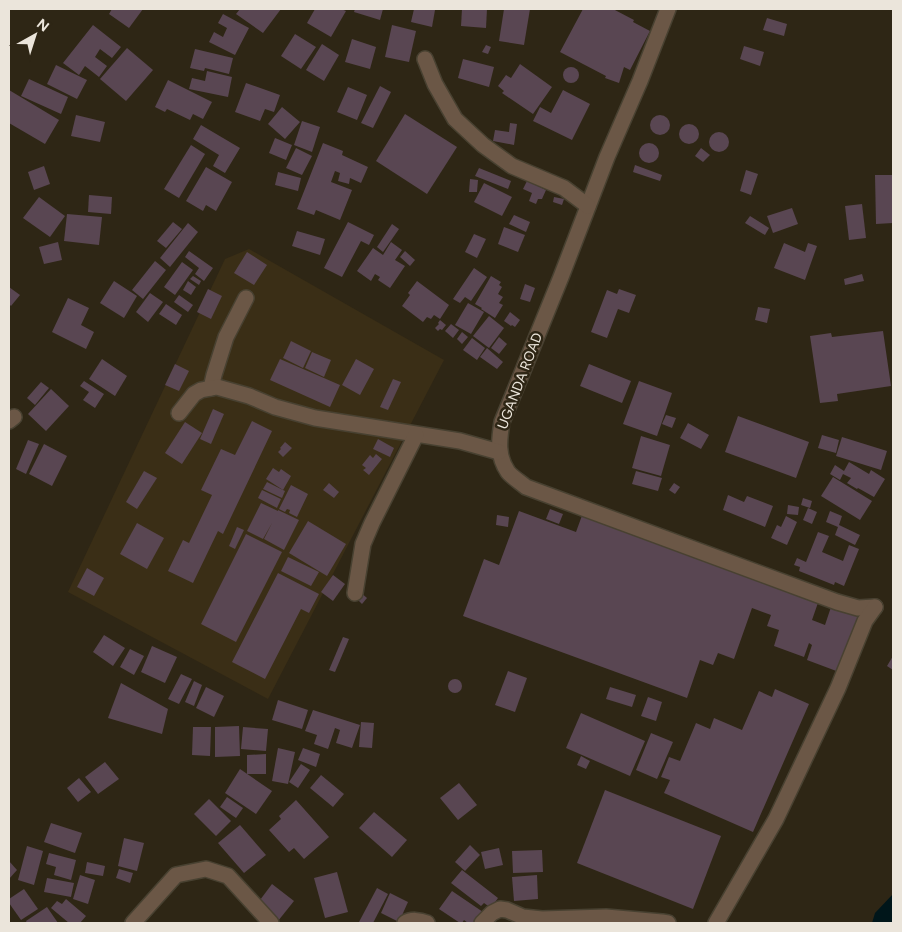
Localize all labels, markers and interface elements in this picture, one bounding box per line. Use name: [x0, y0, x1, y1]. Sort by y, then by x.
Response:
north arrow: [10, 10, 60, 60]
text: N: [33, 15, 52, 35]
street label: UGANDA ROAD: [494, 330, 546, 432]

